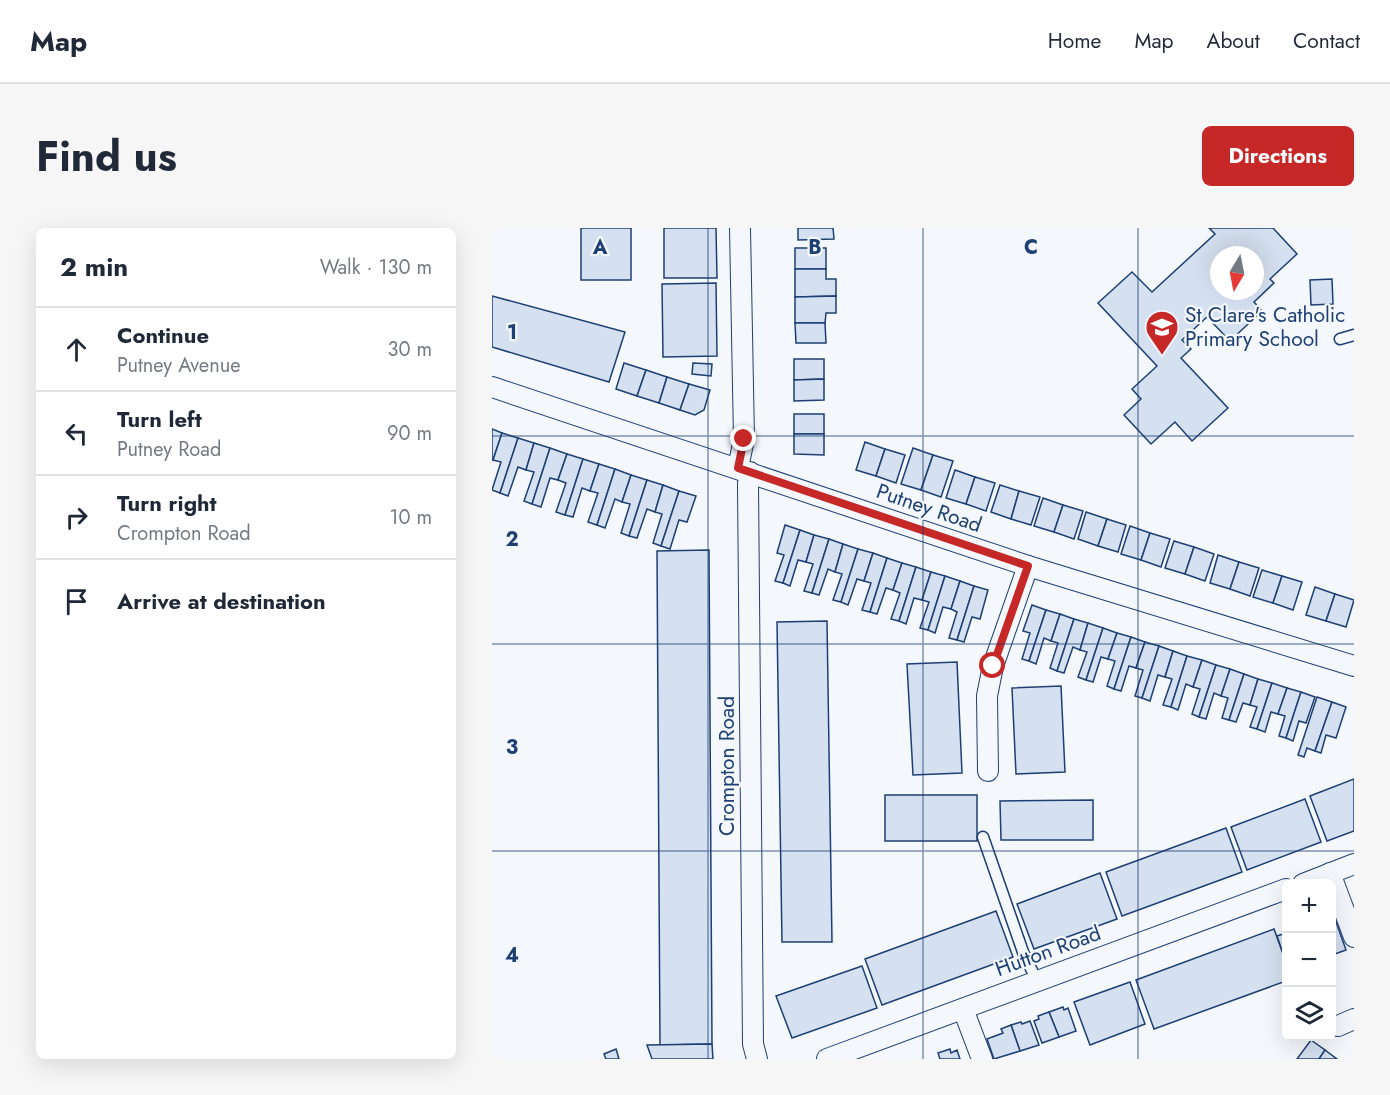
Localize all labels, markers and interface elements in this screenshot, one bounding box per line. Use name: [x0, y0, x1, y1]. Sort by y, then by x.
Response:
text: Map: [30, 21, 87, 62]
text: Home: [1048, 26, 1101, 56]
text: Map: [1134, 26, 1174, 56]
text: About: [1207, 26, 1260, 56]
text: Contact: [1293, 26, 1360, 56]
text: Find us: [36, 126, 177, 187]
button: Directions: [1202, 126, 1354, 186]
text: A: [592, 233, 608, 262]
text: B: [808, 233, 822, 262]
text: C: [1024, 233, 1038, 262]
north arrow: [1210, 246, 1264, 300]
text: 2 min: [60, 248, 128, 286]
text: Walk · 130 m: [320, 253, 432, 282]
place label: St Clare's Catholic Primary School: [1185, 300, 1345, 354]
school or university icon: St Clare's Catholic Primary School: [1144, 309, 1180, 356]
text: 1: [507, 318, 517, 347]
text: Continue: [117, 319, 209, 351]
icon: ahead: [60, 333, 93, 366]
text: 30 m: [387, 335, 432, 364]
text: Putney Avenue: [117, 351, 240, 380]
text: Turn left: [117, 403, 202, 435]
icon: left: [60, 417, 93, 450]
text: 90 m: [387, 419, 432, 448]
route end: [730, 425, 756, 451]
text: Putney Road: [117, 435, 221, 464]
street label: Putney Road: [872, 476, 986, 540]
text: Turn right: [117, 487, 217, 519]
icon: right: [60, 501, 93, 534]
text: 10 m: [389, 503, 432, 532]
text: Crompton Road: [117, 519, 251, 548]
text: 2: [505, 525, 519, 554]
icon: arrive: [60, 585, 93, 618]
text: Arrive at destination: [117, 585, 326, 617]
route start: [979, 652, 1005, 678]
street label: Crompton Road: [712, 696, 742, 836]
text: 3: [506, 733, 518, 762]
map controls: [1282, 879, 1336, 1041]
button: +: [1282, 879, 1336, 933]
street label: Hutton Road: [991, 918, 1105, 984]
button: −: [1282, 933, 1336, 987]
text: 4: [505, 941, 519, 970]
button: layers: [1282, 987, 1336, 1041]

